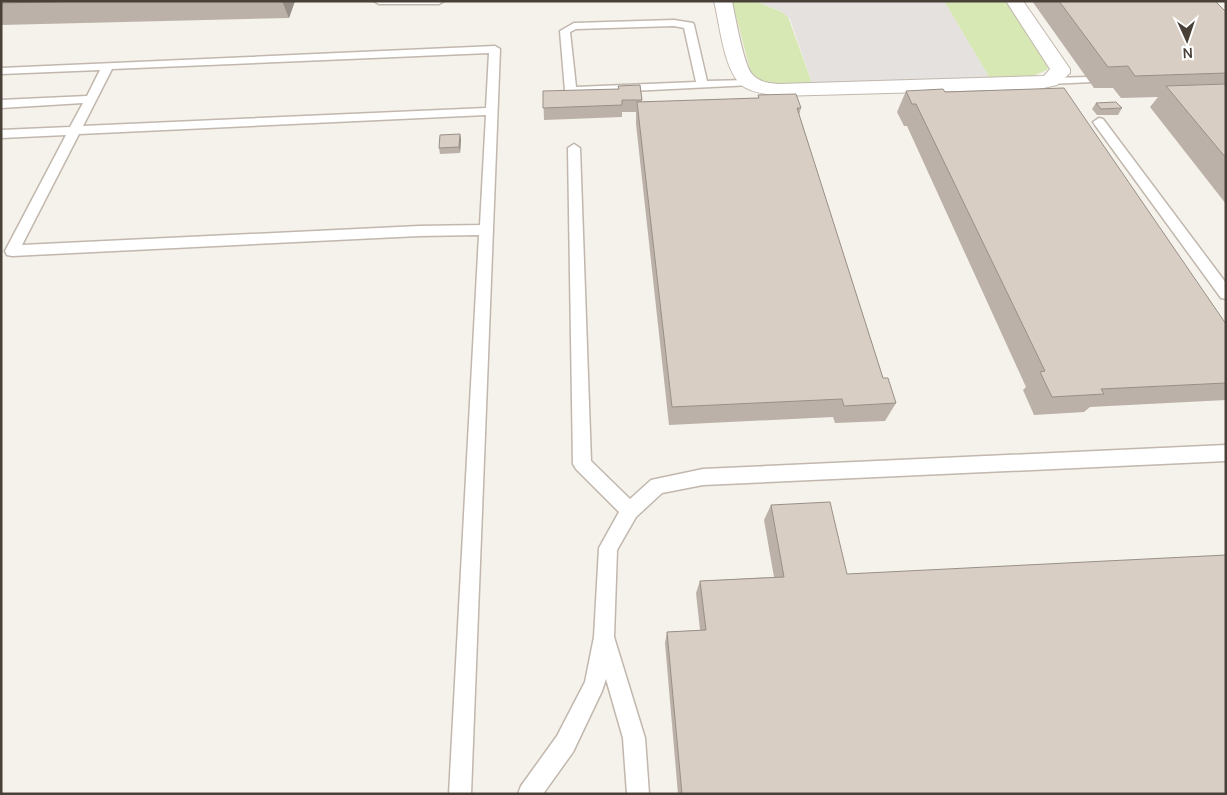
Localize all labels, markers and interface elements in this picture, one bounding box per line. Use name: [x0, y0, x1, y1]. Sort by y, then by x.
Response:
north arrow: [1162, 15, 1212, 65]
text: N: [1182, 44, 1193, 63]

